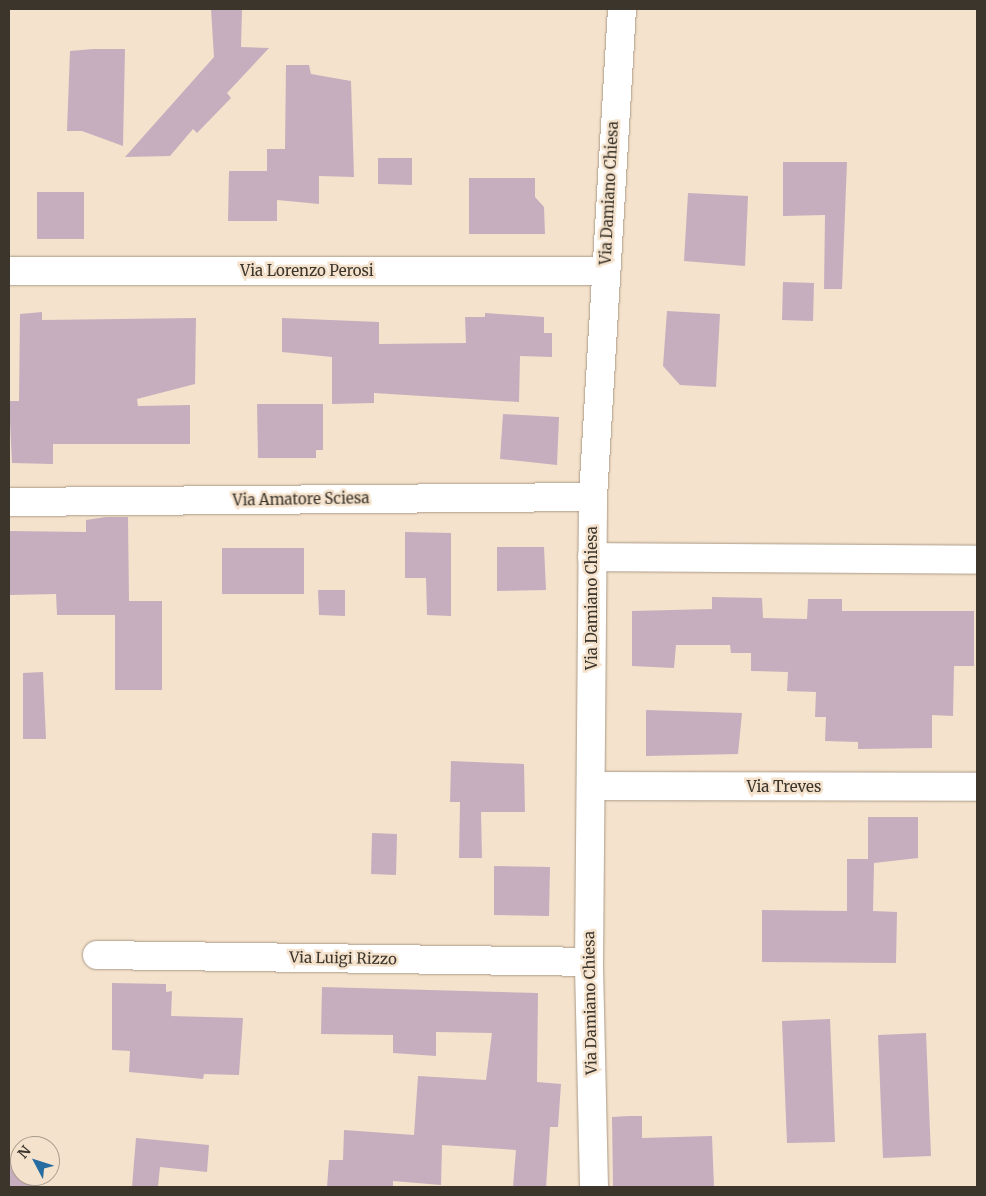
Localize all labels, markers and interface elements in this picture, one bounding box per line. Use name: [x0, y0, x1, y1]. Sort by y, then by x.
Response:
street label: Via Damiano Chiesa: [596, 121, 622, 265]
street label: Via Lorenzo Perosi: [240, 262, 374, 280]
street label: Via Amatore Sciesa: [232, 489, 370, 509]
street label: Via Damiano Chiesa: [583, 526, 601, 670]
street label: Via Treves: [747, 778, 821, 796]
street label: Via Damiano Chiesa: [580, 931, 600, 1075]
street label: Via Luigi Rizzo: [289, 948, 397, 968]
north arrow: [10, 1136, 60, 1186]
text: N: [14, 1142, 35, 1162]

